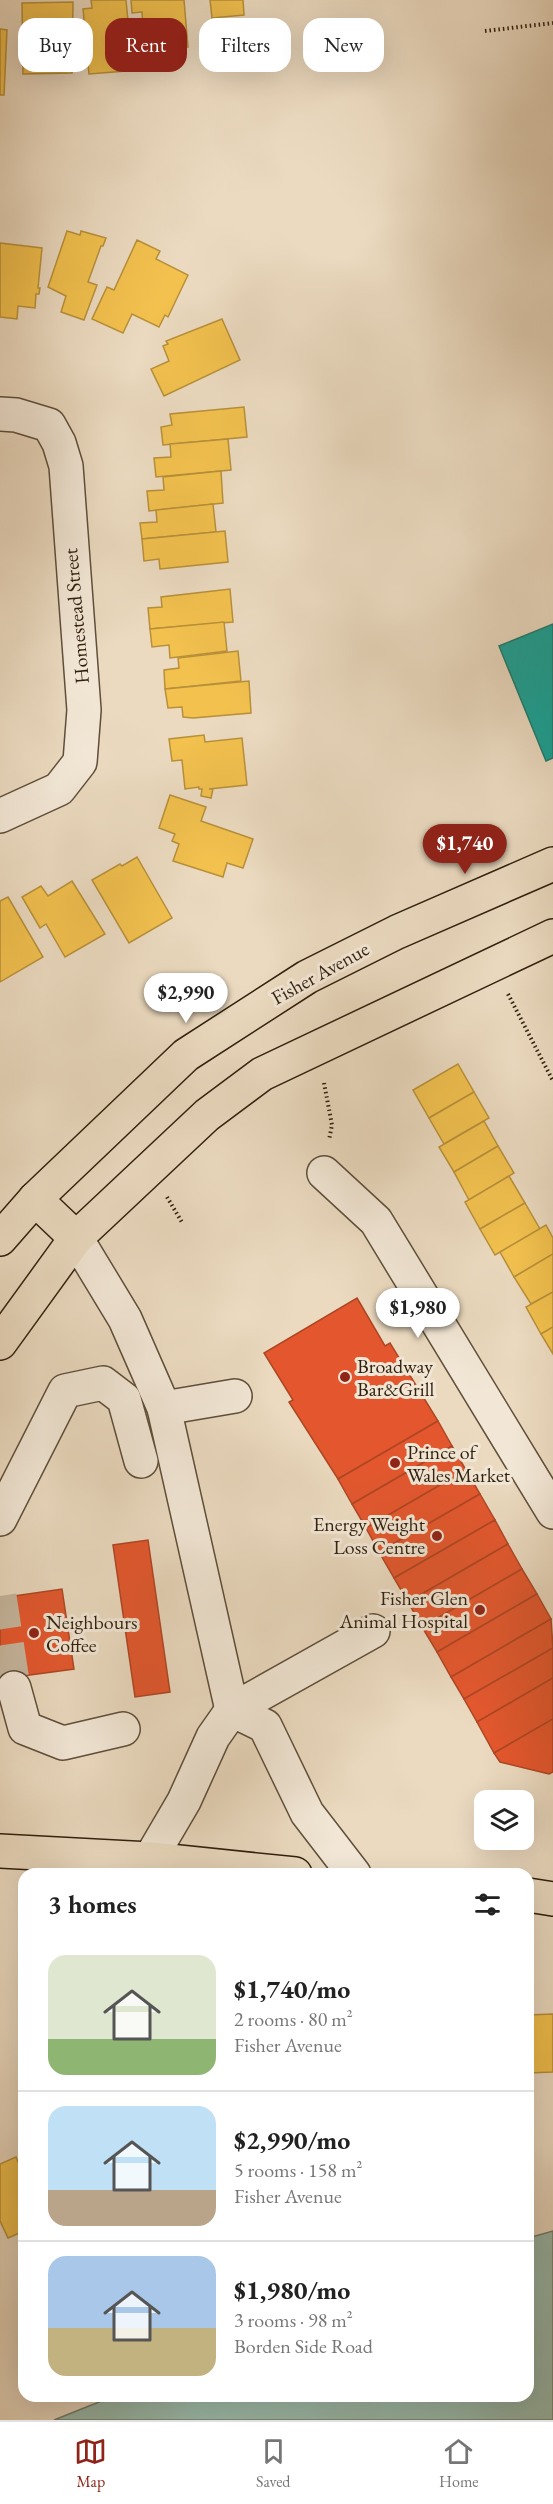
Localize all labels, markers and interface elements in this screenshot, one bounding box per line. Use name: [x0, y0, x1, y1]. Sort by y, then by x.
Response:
chip: Buy: [18, 18, 93, 72]
chip: Rent: [105, 18, 187, 72]
chip: Filters: [199, 18, 291, 72]
chip: New: [303, 18, 384, 72]
street label: Homestead Street: [57, 546, 95, 685]
pin: $1,740: [416, 824, 514, 875]
text: $1,740: [437, 830, 493, 856]
street label: Fisher Avenue: [267, 935, 374, 1010]
pin: $2,990: [137, 973, 235, 1024]
text: $2,990: [158, 979, 214, 1005]
pin: $1,980: [369, 1288, 467, 1339]
text: $1,980: [390, 1294, 446, 1320]
place label: Broadway Bar&Grill: [357, 1353, 434, 1402]
marker: Broadway Bar&Grill: [338, 1370, 352, 1384]
place label: Prince of Wales Market: [407, 1439, 511, 1488]
marker: Prince of Wales Market: [388, 1456, 402, 1470]
place label: Energy Weight Loss Centre: [313, 1511, 426, 1560]
marker: Energy Weight Loss Centre: [430, 1529, 444, 1543]
place label: Fisher Glen Animal Hospital: [338, 1585, 468, 1634]
marker: Fisher Glen Animal Hospital: [473, 1603, 487, 1617]
place label: Neighbours Coffee: [46, 1609, 137, 1658]
marker: Neighbours Coffee: [27, 1626, 41, 1640]
map controls: [474, 1790, 534, 1850]
button: layers: [474, 1790, 534, 1850]
text: 3 homes: [48, 1887, 137, 1921]
icon: filters: [471, 1888, 504, 1921]
text: $1,740/mo: [234, 1972, 350, 2006]
icon: home: [96, 1979, 168, 2051]
text: 2 rooms · 80 m²: [234, 2006, 353, 2032]
text: Fisher Avenue: [234, 2032, 342, 2058]
text: $2,990/mo: [234, 2123, 350, 2157]
icon: home: [96, 2130, 168, 2202]
text: 5 rooms · 158 m²: [234, 2157, 362, 2183]
text: Fisher Avenue: [234, 2183, 342, 2209]
text: $1,980/mo: [234, 2273, 350, 2307]
icon: home: [96, 2280, 168, 2352]
text: 3 rooms · 98 m²: [234, 2307, 353, 2333]
text: Borden Side Road: [234, 2333, 373, 2359]
tab: Map: [74, 2435, 107, 2492]
tab: Saved: [256, 2435, 290, 2492]
tab: Home: [439, 2435, 479, 2492]

